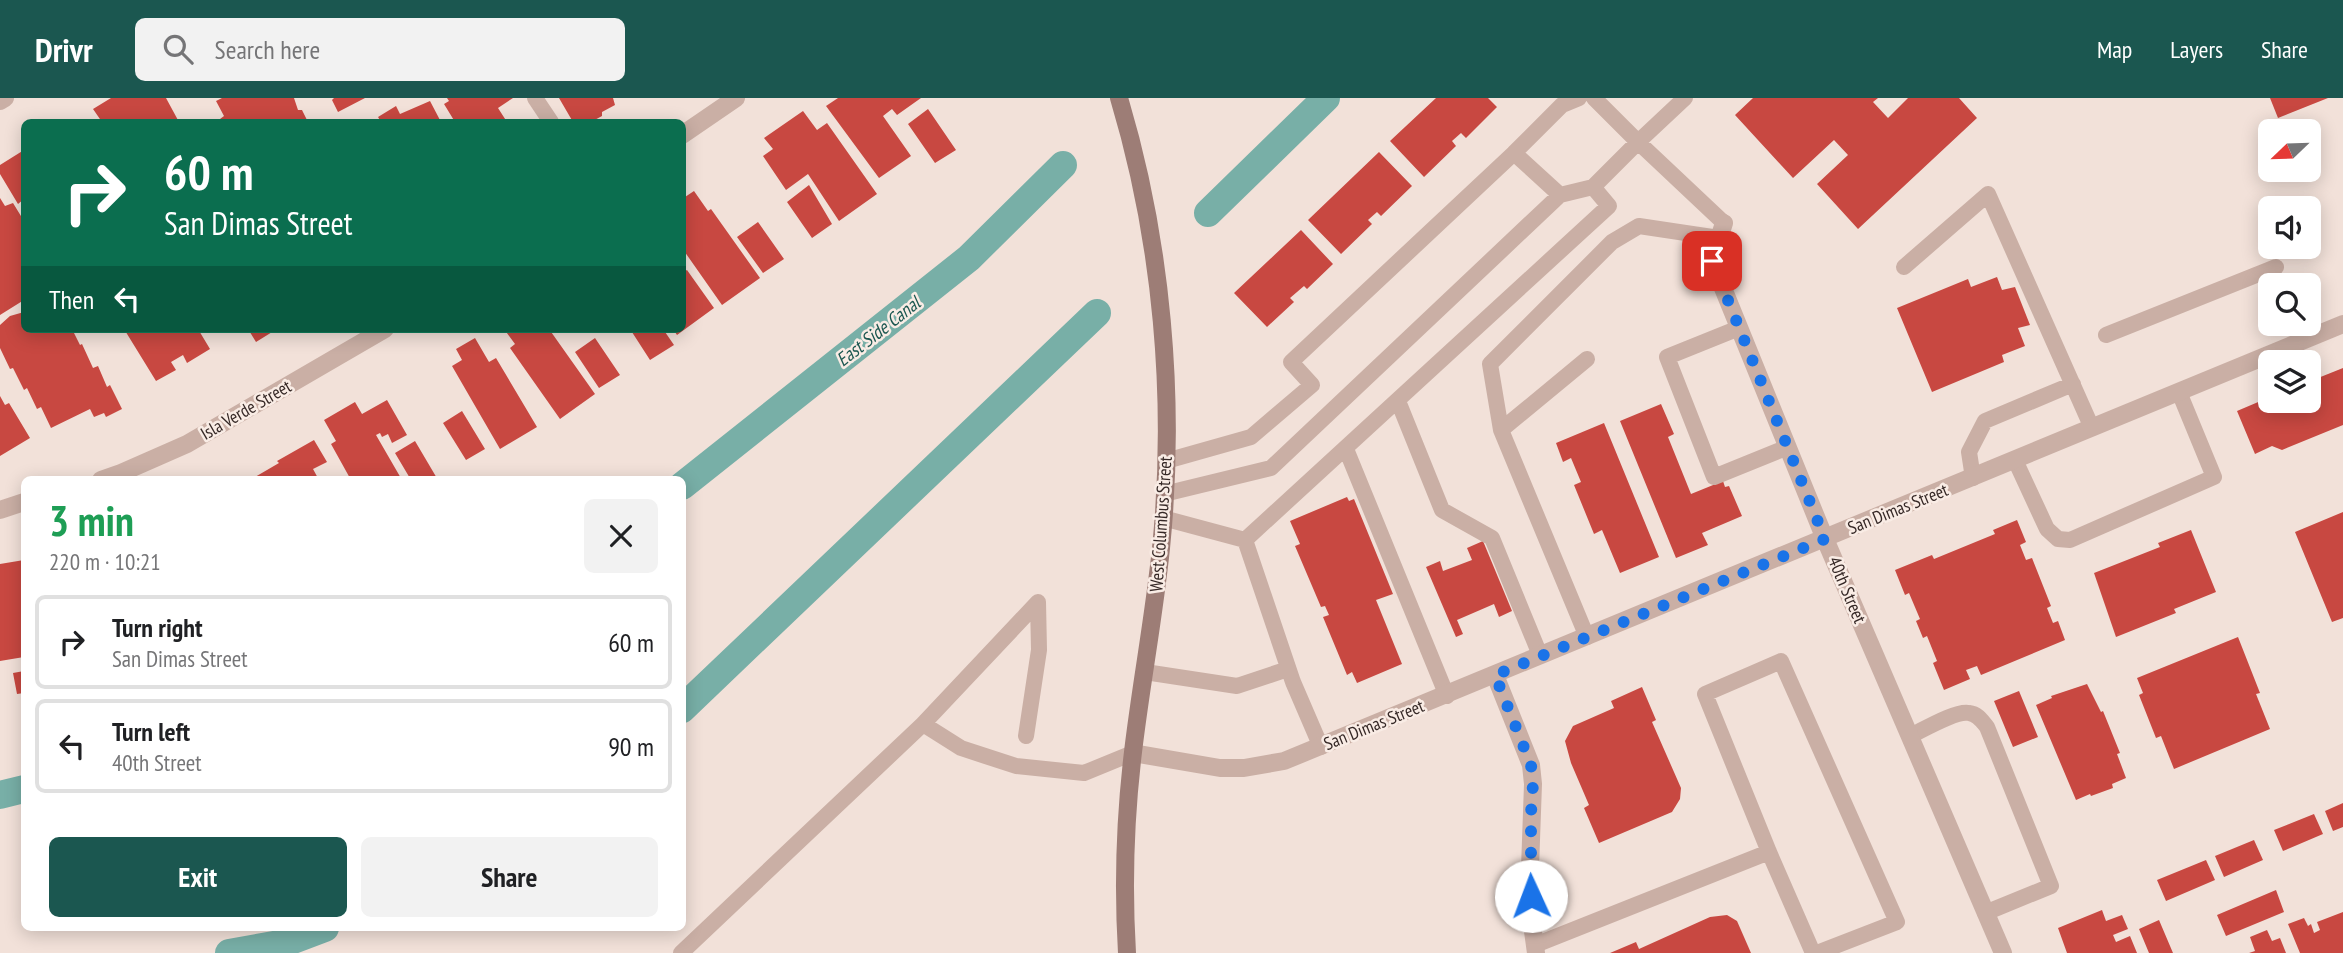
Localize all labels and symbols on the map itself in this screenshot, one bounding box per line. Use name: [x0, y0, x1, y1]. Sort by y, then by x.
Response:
north arrow: [2258, 119, 2320, 182]
pin: [1682, 231, 1742, 291]
water label: East Side Canal: [831, 290, 926, 371]
street label: Isla Verde Street: [196, 374, 295, 445]
street label: West Columbus Street: [1144, 455, 1177, 592]
street label: San Dimas Street: [1844, 478, 1951, 539]
street label: 40th Street: [1823, 553, 1872, 627]
street label: San Dimas Street: [1320, 694, 1427, 755]
position arrow: [1494, 859, 1568, 933]

